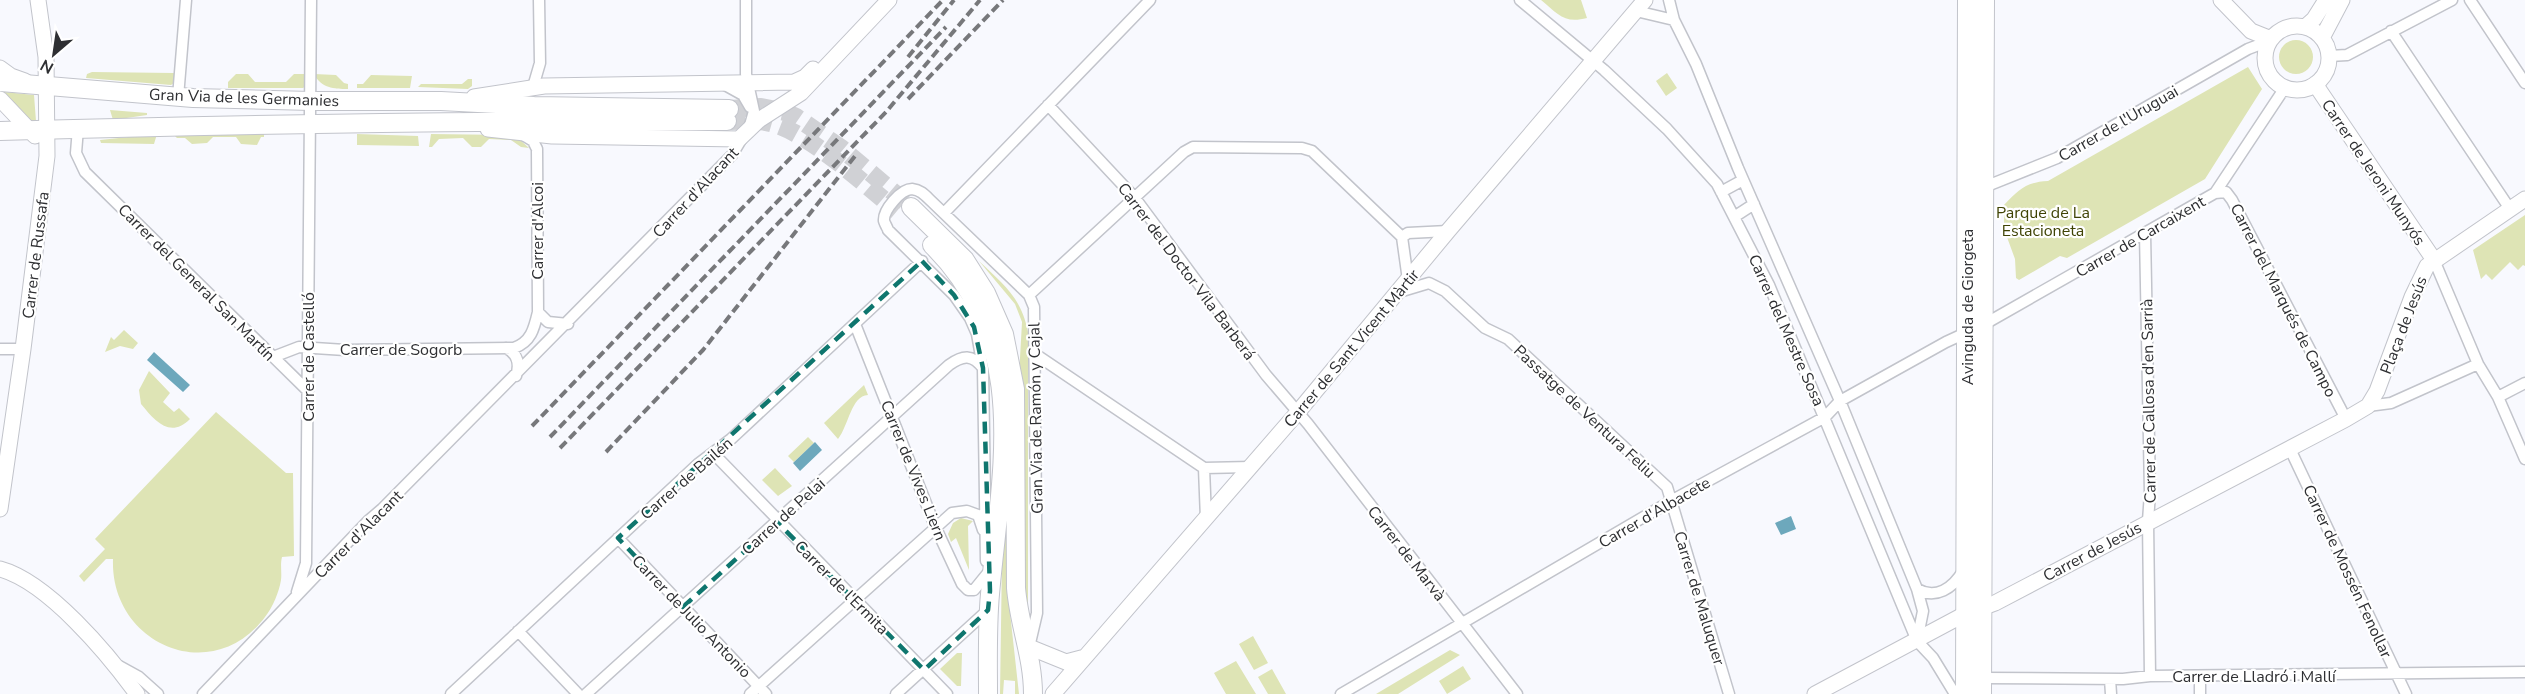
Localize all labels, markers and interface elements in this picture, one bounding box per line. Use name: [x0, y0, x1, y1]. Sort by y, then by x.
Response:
north arrow: [24, 24, 84, 84]
text: N: [37, 54, 58, 79]
street label: Carrer de l'Uruguai: [2054, 81, 2183, 167]
street label: Gran Via de les Germanies: [149, 84, 339, 112]
street label: Carrer de Jeroni Munyós: [2316, 95, 2430, 250]
street label: Carrer d'Alacant: [648, 142, 744, 243]
street label: Carrer del Doctor Vila Barberá: [1112, 178, 1260, 365]
street label: Carrer d'Alcoi: [527, 182, 549, 280]
street label: Carrer de Russafa: [17, 190, 55, 320]
street label: Carrer de Carcaixent: [2072, 191, 2210, 283]
street label: Carrer del General San Martín: [113, 199, 280, 366]
street label: Carrer del Marqués de Campo: [2225, 200, 2342, 401]
park label: Parque de La Estacioneta: [1996, 202, 2090, 242]
street label: Avinguda de Giorgeta: [1957, 229, 1979, 385]
street label: Carrer del Mestre Sosa: [1743, 251, 1829, 410]
street label: Carrer de Sant Vicent Màrtir: [1279, 265, 1425, 432]
street label: Plaça de Jesús: [2375, 273, 2433, 378]
street label: Carrer de Castelló: [298, 292, 320, 422]
street label: Carrer de Callosa d'en Sarrià: [2136, 298, 2162, 504]
street label: Gran Via de Ramón y Cajal: [1023, 322, 1049, 514]
street label: Carrer de Sogorb: [340, 339, 462, 361]
street label: Passatge de Ventura Feliu: [1509, 340, 1660, 483]
street label: Carrer de Vives Liern: [875, 397, 951, 544]
street label: Carrer de Bailén: [636, 432, 738, 525]
street label: Carrer d'Albacete: [1595, 472, 1714, 554]
street label: Carrer de Pelai: [737, 473, 830, 560]
street label: Carrer de Mossén Fenollar: [2297, 481, 2397, 662]
street label: Carrer d'Alacant: [310, 485, 408, 584]
street label: Carrer de Marvà: [1362, 501, 1450, 606]
street label: Carrer de Jesús: [2039, 517, 2146, 587]
street label: Carrer de Maluquer: [1668, 529, 1730, 668]
street label: Carrer de l'Ermita: [789, 536, 893, 640]
street label: Carrer de Julio Antonio: [627, 550, 756, 683]
street label: Carrer de Lladró i Mallí: [2172, 666, 2337, 688]

